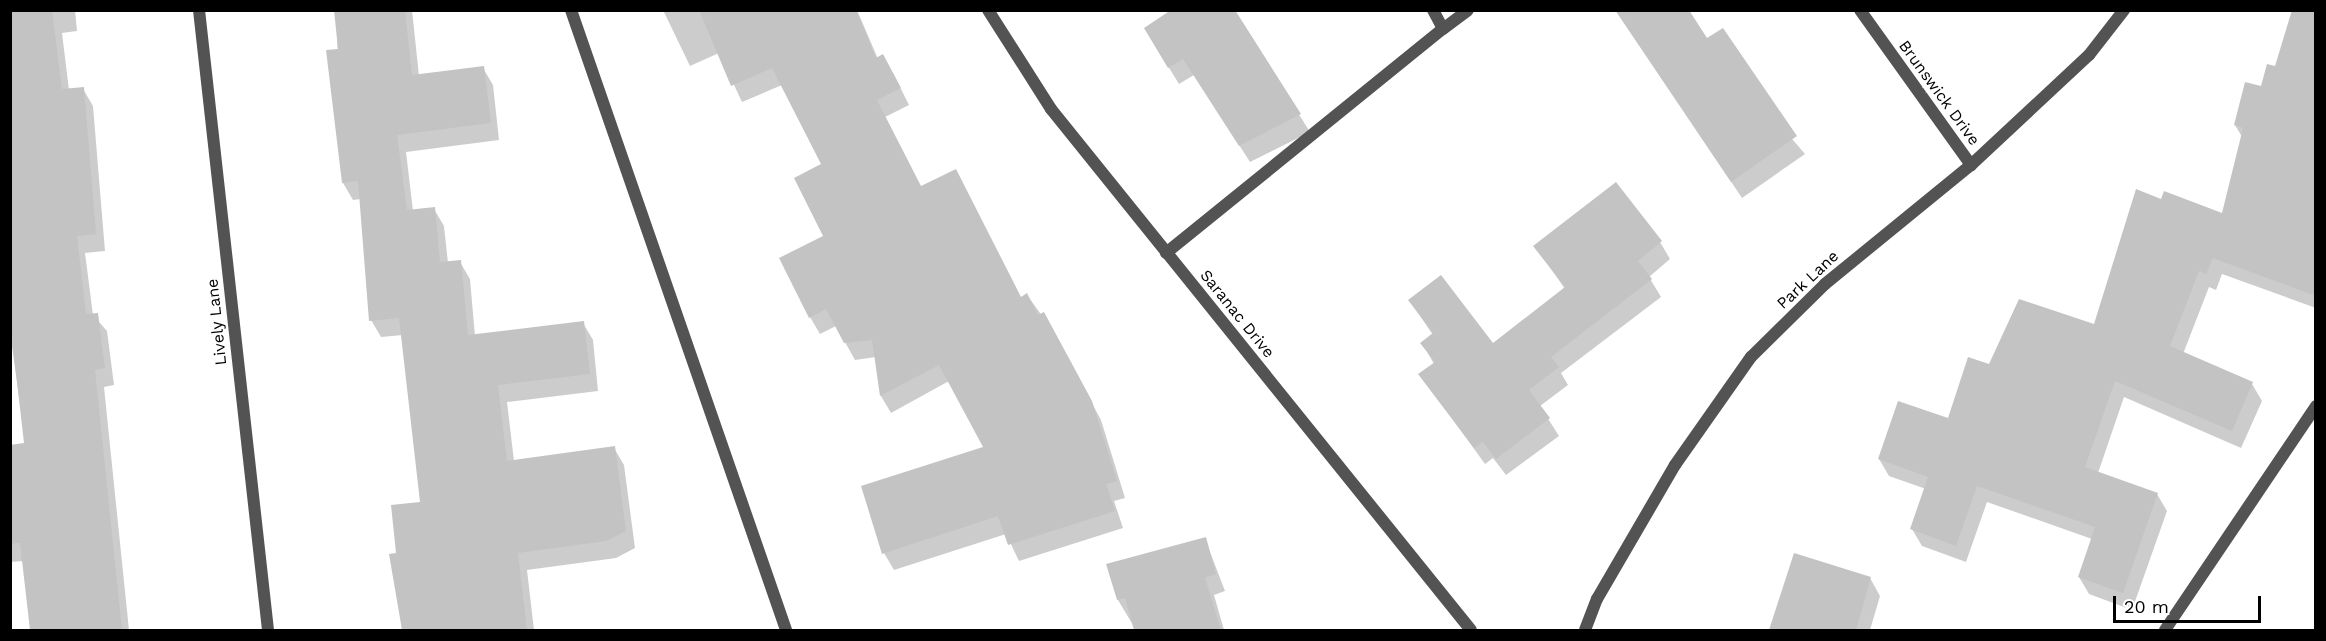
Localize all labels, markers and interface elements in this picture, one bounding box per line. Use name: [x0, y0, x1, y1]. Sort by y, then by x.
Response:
street label: Brunswick Drive: [1894, 37, 1984, 149]
street label: Park Lane: [1773, 247, 1843, 313]
street label: Saranac Drive: [1196, 266, 1278, 362]
street label: Lively Lane: [203, 278, 231, 366]
scale bar: [2116, 584, 2264, 622]
text: 20 m: [2124, 596, 2169, 617]

